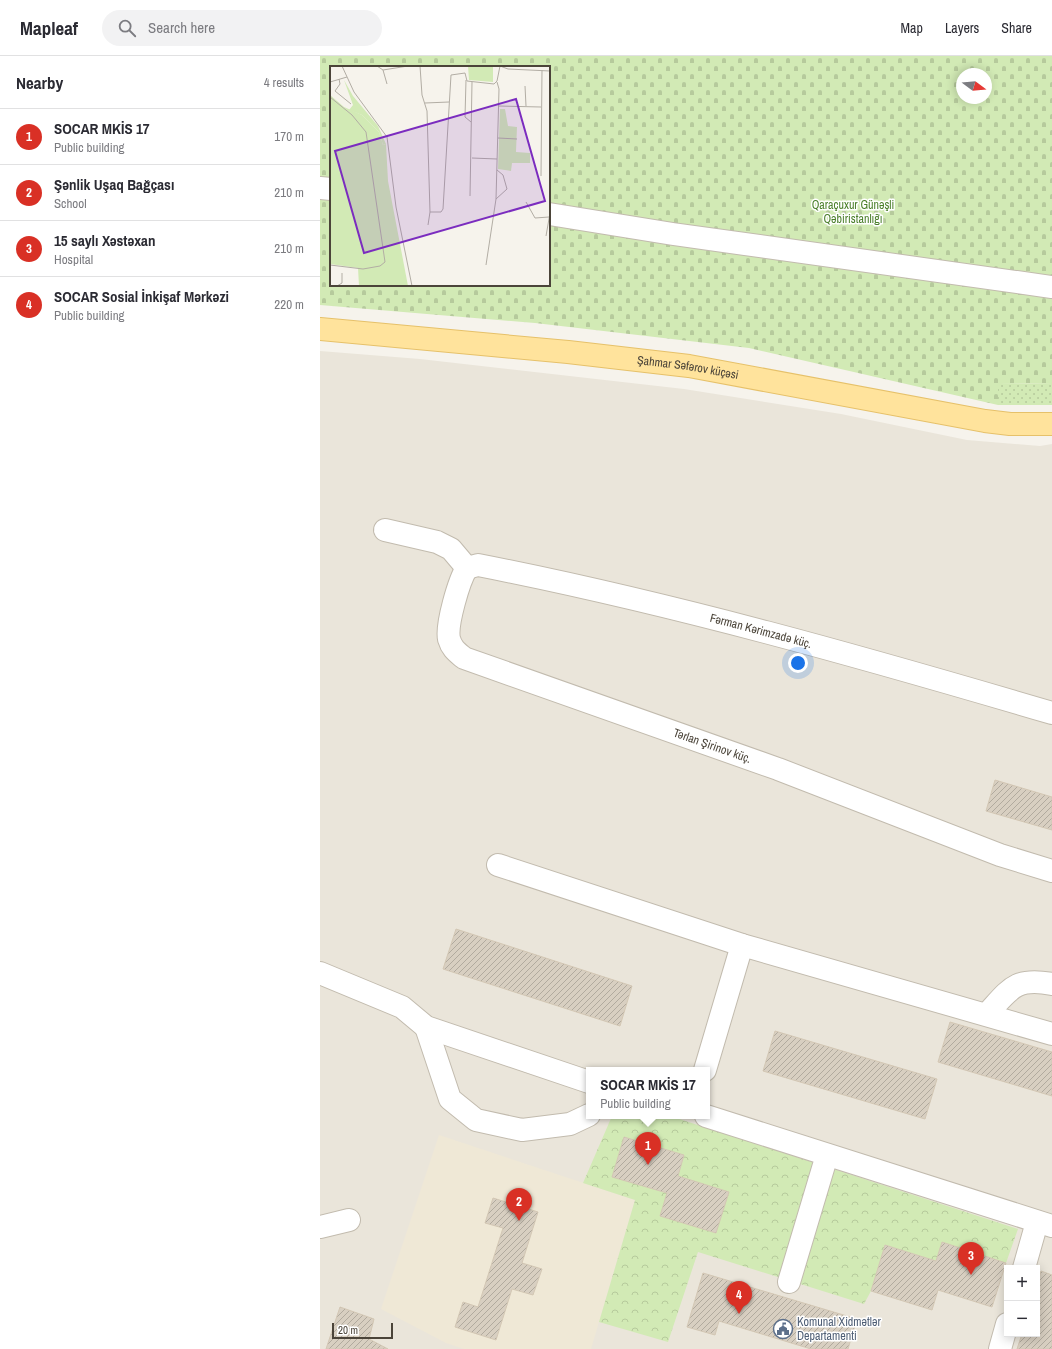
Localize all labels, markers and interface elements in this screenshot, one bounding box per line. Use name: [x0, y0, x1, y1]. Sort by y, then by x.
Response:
search box: [102, 10, 382, 46]
text: Mapleaf: [20, 15, 78, 41]
icon: search: [116, 17, 138, 39]
text: Search here: [148, 17, 215, 38]
text: Map: [901, 19, 923, 37]
text: Layers: [945, 19, 979, 37]
text: Share: [1001, 19, 1032, 37]
inset map: [330, 66, 550, 286]
north arrow: [956, 68, 992, 104]
text: Nearby: [16, 71, 63, 94]
text: 4 results: [264, 74, 304, 91]
text: SOCAR MKİS 17: [54, 118, 150, 139]
text: 1: [26, 128, 32, 145]
text: 170 m: [274, 128, 304, 145]
text: Public building: [54, 139, 125, 156]
text: Şənlik Uşaq Bağçası: [54, 174, 174, 195]
text: 2: [26, 184, 32, 201]
text: 210 m: [274, 184, 304, 201]
text: School: [54, 195, 87, 212]
park label: Qaraçuxur Günəşli Qəbiristanlığı: [812, 197, 894, 227]
text: 15 saylı Xəstəxan: [54, 230, 155, 251]
text: 3: [26, 240, 32, 257]
text: 210 m: [274, 240, 304, 257]
text: Hospital: [54, 251, 93, 268]
text: SOCAR Sosial İnkişaf Mərkəzi: [54, 286, 229, 307]
text: 4: [26, 296, 32, 313]
text: 220 m: [274, 296, 304, 313]
text: Public building: [54, 307, 125, 324]
street label: Şahmar Səfərov küçəsi: [636, 352, 740, 383]
street label: Fərman Kərimzadə küç.: [708, 610, 814, 652]
your location: [788, 653, 808, 673]
street label: Tərlan Şirinov küç.: [671, 725, 753, 767]
popup: [586, 1067, 710, 1119]
text: SOCAR MKİS 17: [600, 1074, 696, 1095]
text: Public building: [600, 1095, 671, 1112]
pin: 1: [635, 1132, 661, 1165]
pin: 2: [506, 1188, 532, 1221]
pin: 3: [958, 1242, 984, 1275]
map controls: [1004, 1265, 1040, 1337]
button: +: [1004, 1265, 1040, 1301]
pin: 4: [726, 1281, 752, 1314]
button: −: [1004, 1301, 1040, 1337]
place label: Komunal Xidmətlər Departamenti: [797, 1314, 881, 1344]
public building icon: Komunal Xidmətlər Departamenti: [772, 1318, 794, 1340]
scale bar: [332, 1321, 393, 1340]
text: 20 m: [338, 1323, 358, 1337]

